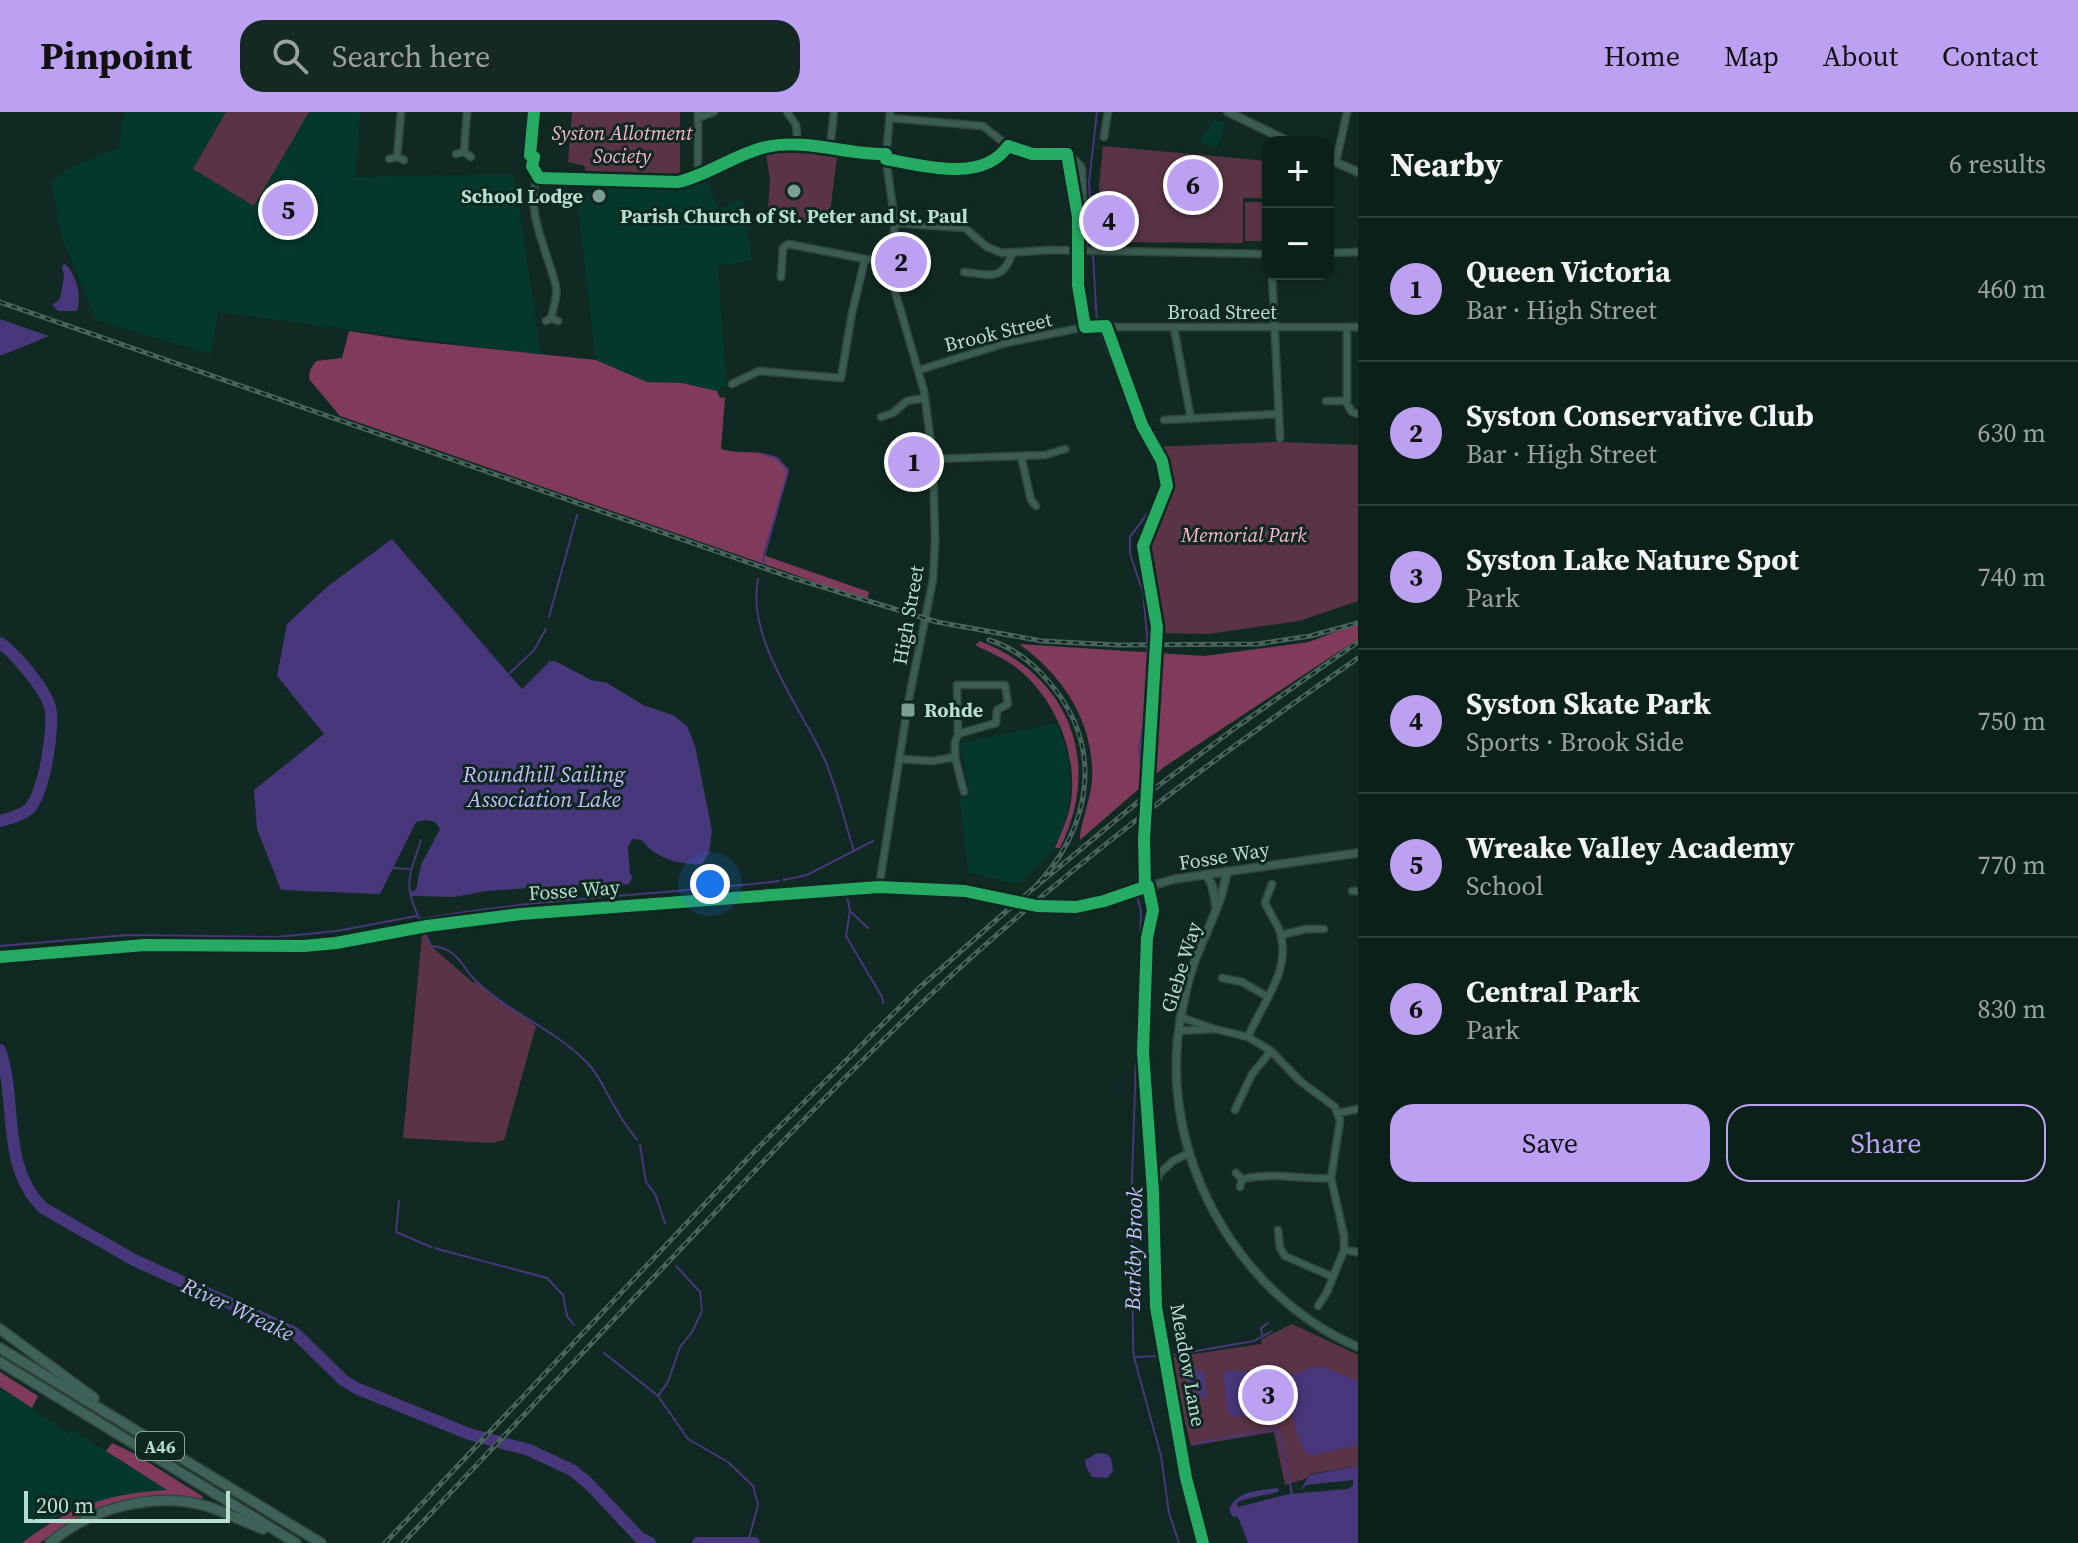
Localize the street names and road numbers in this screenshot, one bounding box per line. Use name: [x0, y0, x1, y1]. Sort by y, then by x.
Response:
street label: Broad Street: [1167, 298, 1277, 326]
street label: Brook Street: [941, 305, 1055, 359]
street label: High Street: [886, 563, 931, 667]
street label: Fosse Way: [1177, 835, 1272, 877]
street label: Fosse Way: [527, 873, 621, 907]
street label: Glebe Way: [1154, 917, 1208, 1016]
street label: Meadow Lane: [1163, 1301, 1213, 1429]
road number: A46: [136, 1432, 184, 1460]

